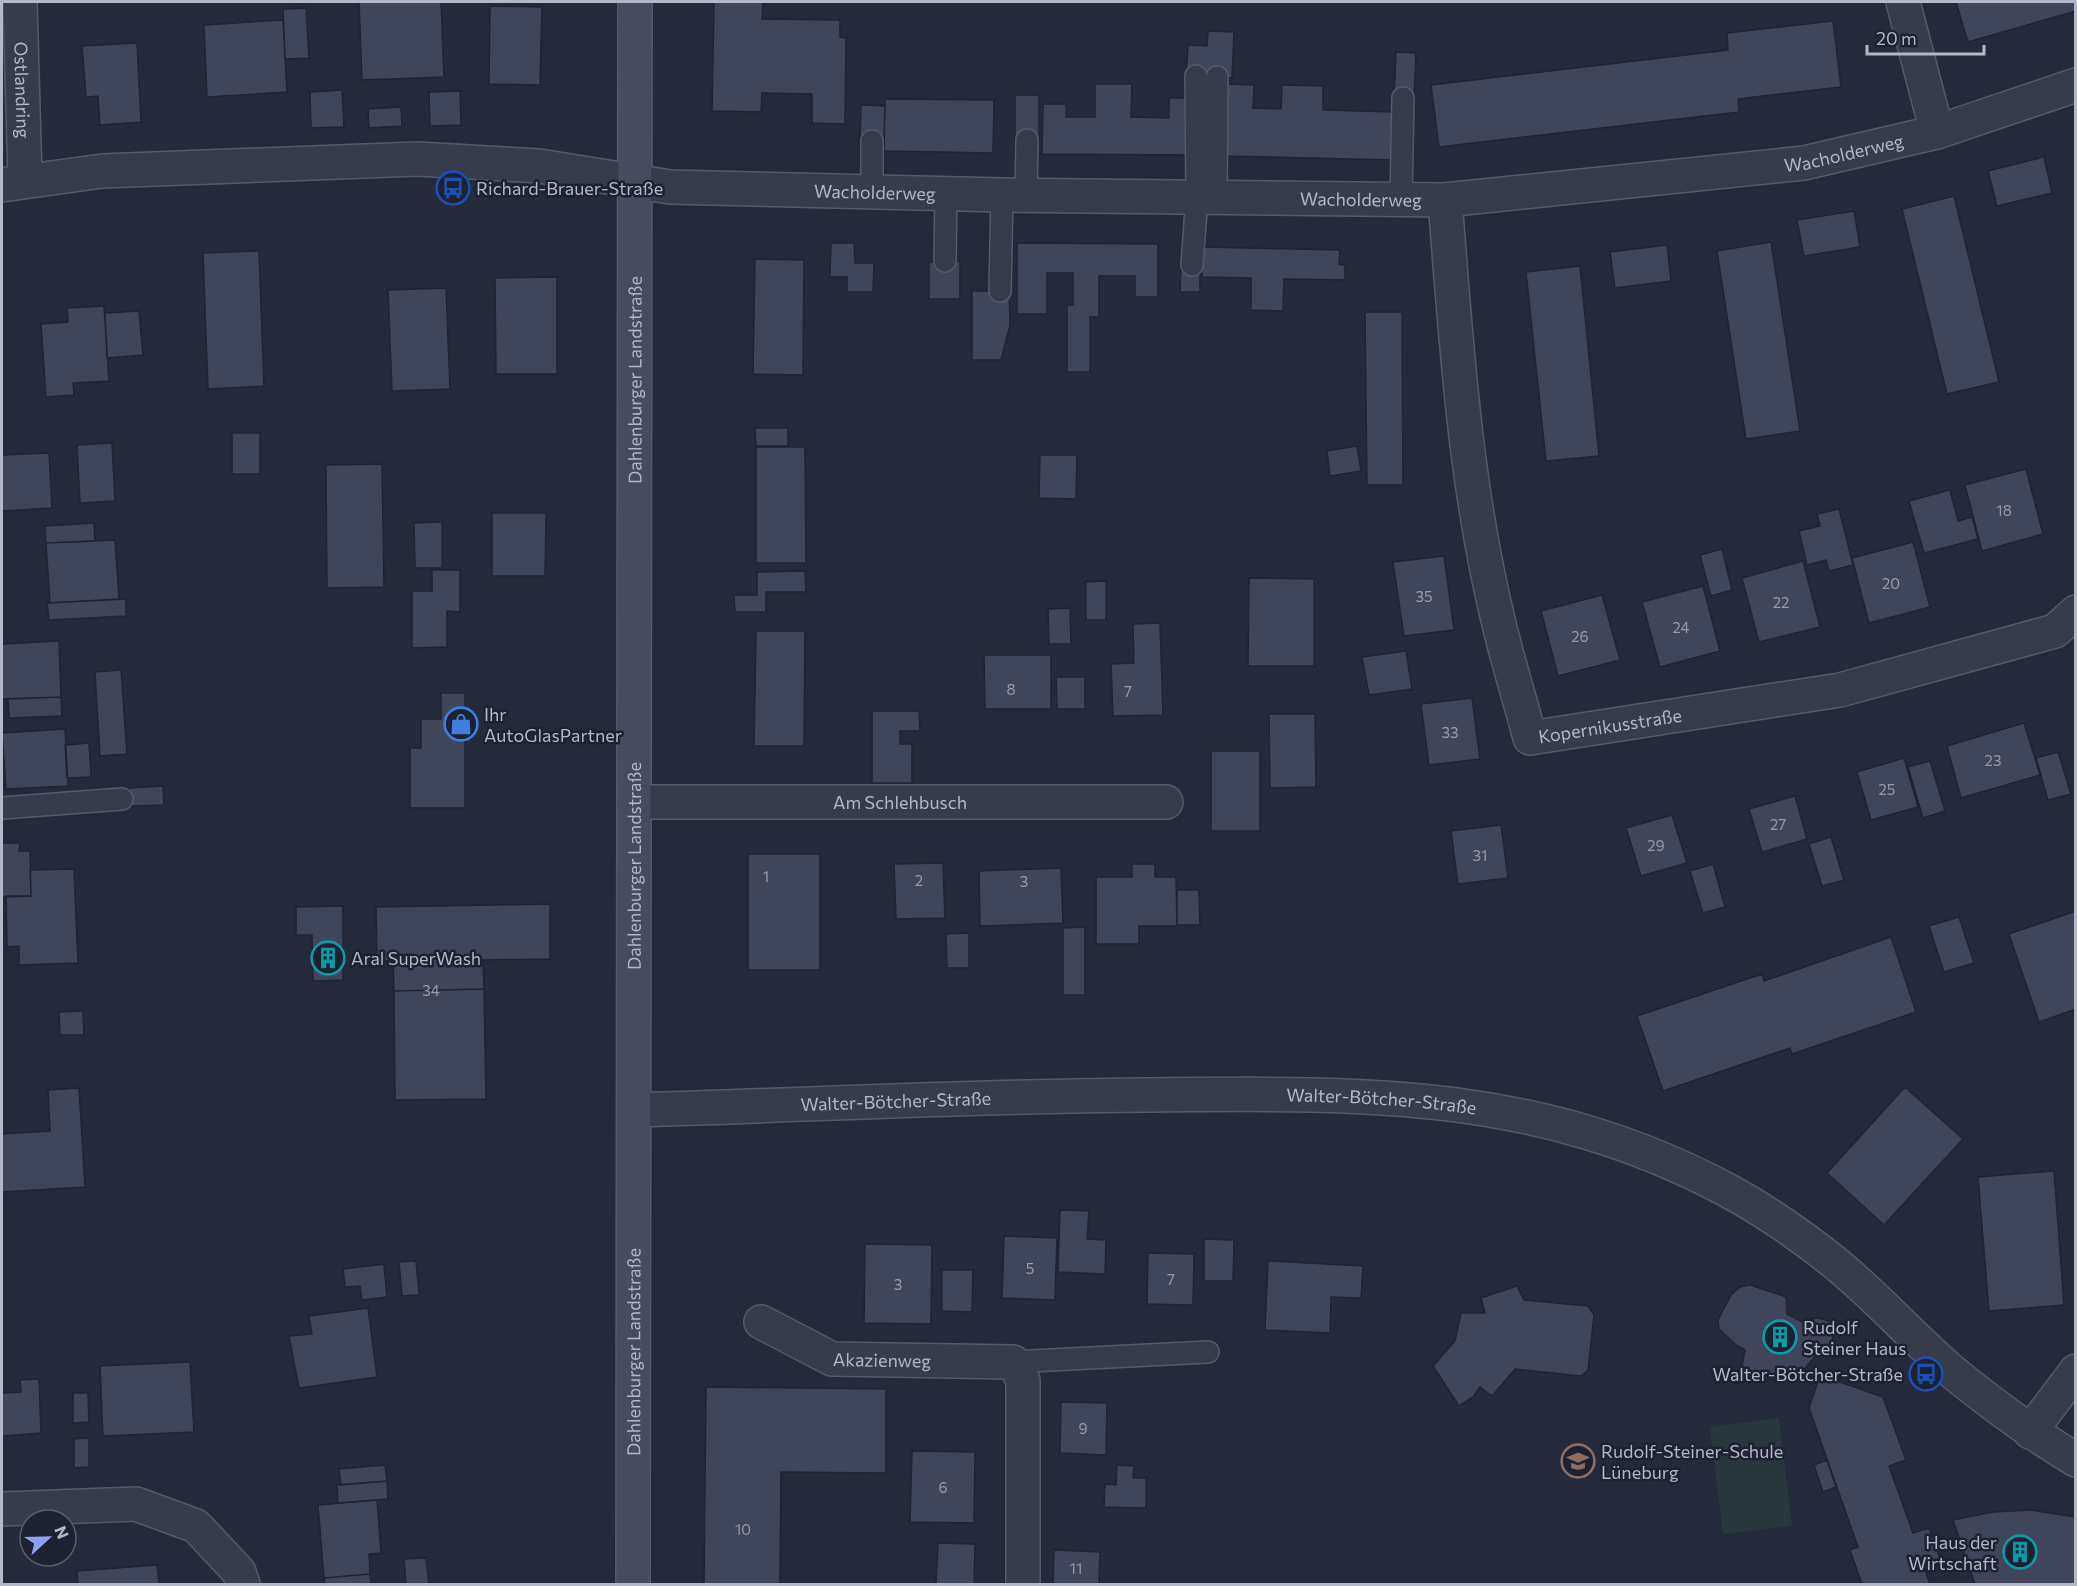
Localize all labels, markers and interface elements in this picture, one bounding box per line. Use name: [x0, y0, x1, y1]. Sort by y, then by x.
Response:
scale bar: [1867, 18, 1984, 56]
text: 20 m: [1876, 27, 1917, 49]
street label: Ostlandring: [10, 41, 35, 139]
street label: Wacholderweg: [1783, 129, 1906, 176]
bus stop icon: Richard-Brauer-Straße: [435, 170, 471, 206]
place label: Richard-Brauer-Straße: [476, 177, 663, 199]
street label: Wacholderweg: [814, 179, 936, 204]
street label: Wacholderweg: [1300, 187, 1422, 211]
street label: Dahlenburger Landstraße: [623, 276, 646, 484]
house number: 18: [1996, 501, 2012, 519]
house number: 20: [1882, 574, 1900, 592]
house number: 35: [1415, 587, 1433, 605]
house number: 22: [1773, 593, 1789, 611]
house number: 24: [1672, 618, 1690, 636]
house number: 26: [1571, 627, 1589, 645]
house number: 8: [1006, 680, 1016, 698]
house number: 7: [1124, 682, 1132, 700]
place label: Ihr AutoGlasPartner: [484, 703, 622, 746]
street label: Kopernikusstraße: [1537, 704, 1683, 748]
shop icon: Ihr AutoGlasPartner: [443, 706, 479, 742]
house number: 33: [1441, 723, 1459, 741]
house number: 23: [1985, 751, 2001, 769]
street label: Dahlenburger Landstraße: [623, 762, 645, 970]
house number: 25: [1879, 780, 1895, 798]
street label: Am Schlehbusch: [833, 791, 967, 813]
house number: 27: [1770, 815, 1786, 833]
house number: 29: [1647, 836, 1665, 854]
house number: 31: [1473, 846, 1487, 864]
house number: 1: [763, 867, 769, 885]
house number: 2: [915, 871, 923, 889]
house number: 3: [1020, 872, 1028, 890]
building icon: Aral SuperWash: [310, 940, 346, 976]
place label: Aral SuperWash: [351, 947, 481, 969]
house number: 34: [422, 981, 440, 999]
street label: Walter-Bötcher-Straße: [1286, 1083, 1478, 1119]
street label: Walter-Bötcher-Straße: [800, 1087, 991, 1115]
street label: Dahlenburger Landstraße: [622, 1248, 644, 1456]
house number: 5: [1026, 1259, 1034, 1277]
house number: 7: [1167, 1270, 1175, 1288]
house number: 3: [894, 1275, 902, 1293]
place label: Rudolf Steiner Haus: [1803, 1316, 1906, 1359]
building icon: Rudolf Steiner Haus: [1762, 1319, 1798, 1355]
street label: Akazienweg: [833, 1348, 931, 1372]
bus stop icon: Walter-Bötcher-Straße: [1908, 1356, 1944, 1392]
place label: Walter-Bötcher-Straße: [1712, 1363, 1903, 1385]
house number: 9: [1078, 1419, 1088, 1437]
place label: Rudolf-Steiner-Schule Lüneburg: [1601, 1440, 1783, 1483]
school or university icon: Rudolf-Steiner-Schule Lüneburg: [1560, 1443, 1596, 1479]
house number: 6: [938, 1478, 948, 1496]
north arrow: [18, 1508, 78, 1568]
house number: 10: [735, 1520, 751, 1538]
text: N: [51, 1523, 73, 1541]
place label: Haus der Wirtschaft: [1908, 1531, 1997, 1574]
building icon: Haus der Wirtschaft: [2002, 1534, 2038, 1570]
house number: 11: [1070, 1559, 1082, 1577]

